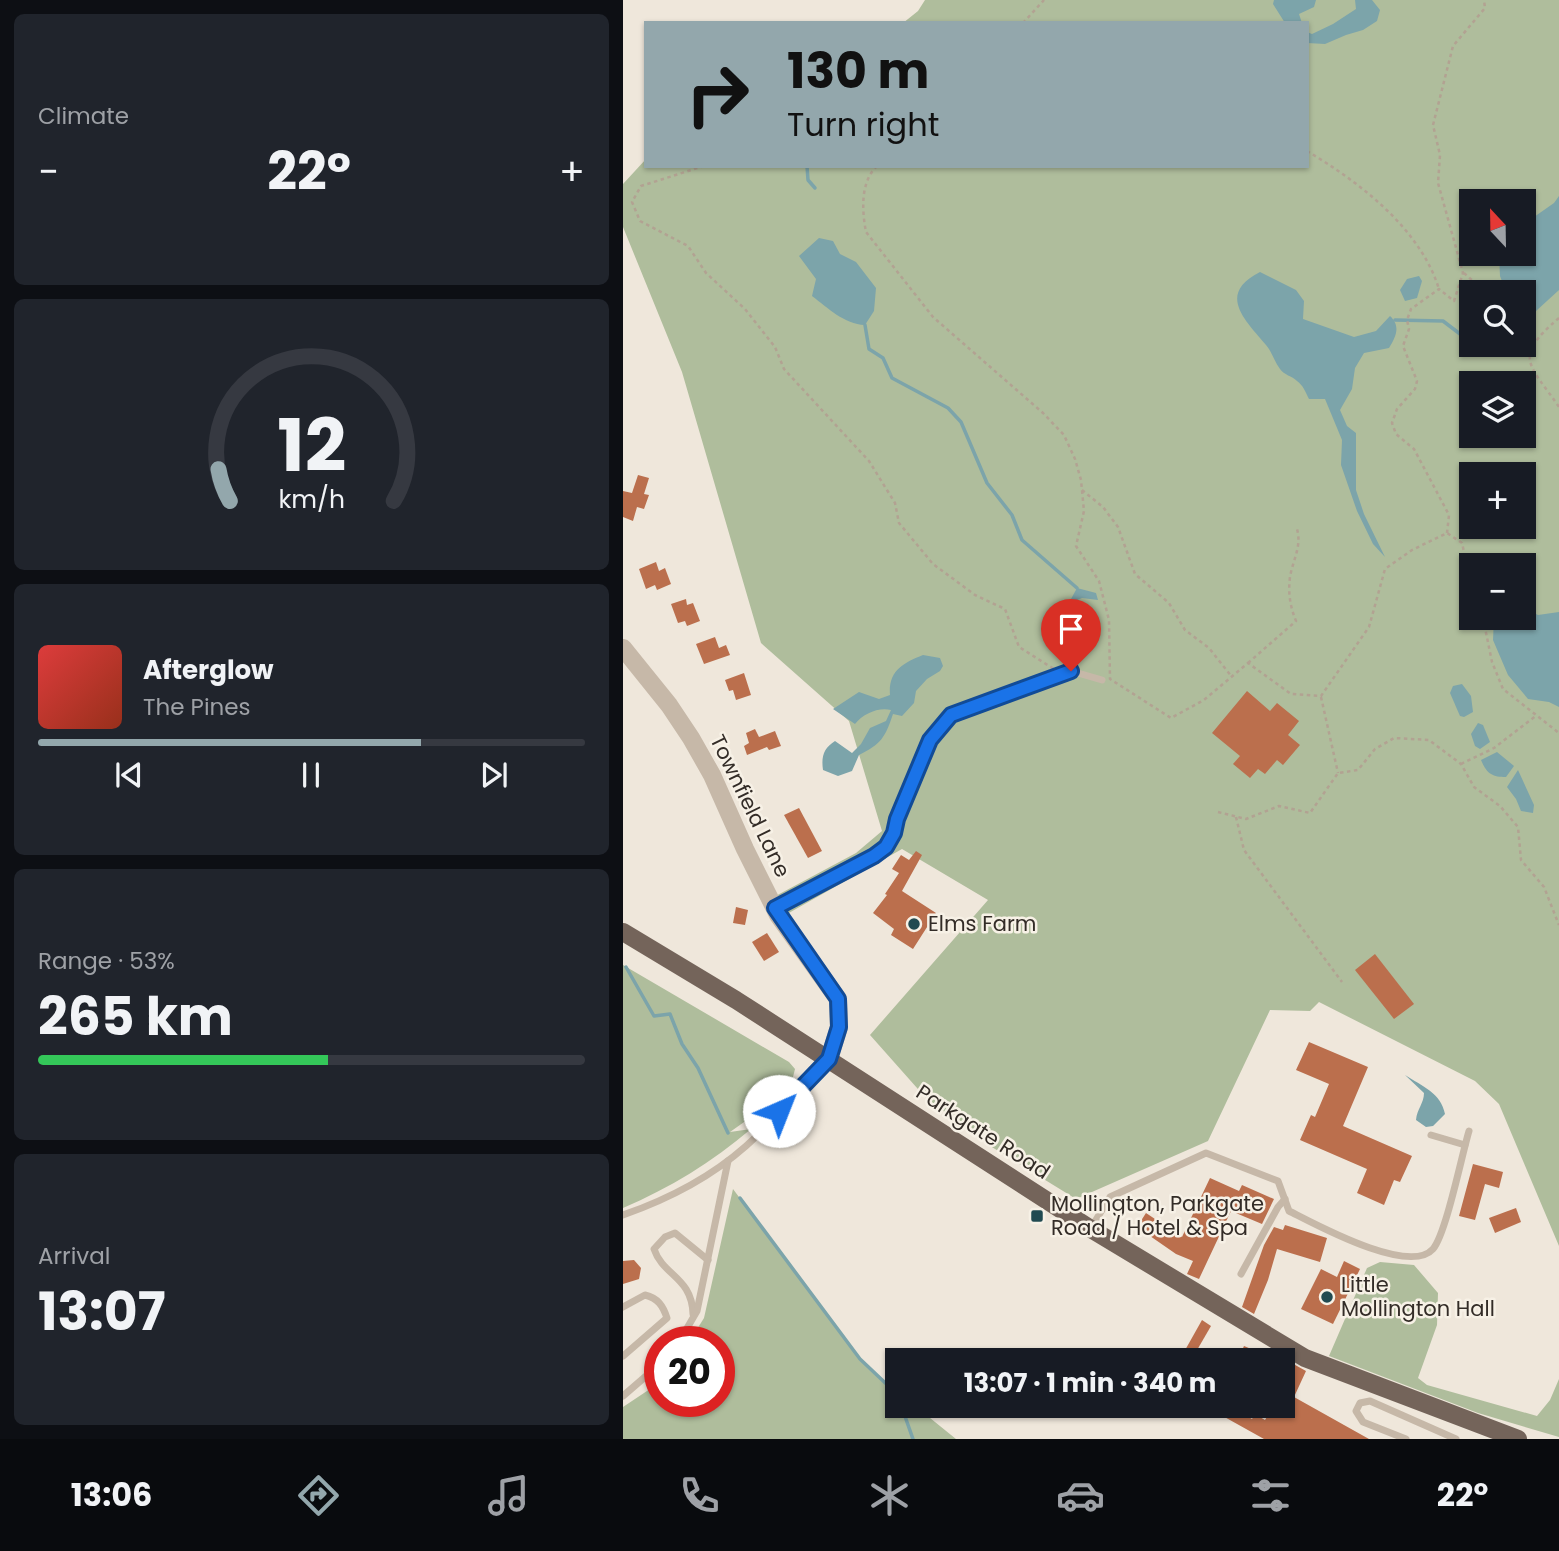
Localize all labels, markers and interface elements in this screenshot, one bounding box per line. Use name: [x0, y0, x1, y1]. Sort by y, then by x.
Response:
text: 130 m: [787, 37, 929, 105]
icon: right: [672, 49, 763, 140]
text: Climate: [38, 100, 129, 132]
text: Turn right: [787, 102, 939, 147]
text: 22°: [267, 135, 351, 208]
text: −: [38, 145, 59, 198]
text: +: [559, 145, 585, 198]
north arrow: [1459, 189, 1537, 266]
map controls: [1459, 189, 1536, 630]
button: search: [1459, 280, 1536, 357]
button: layers: [1459, 371, 1536, 448]
text: 12: [277, 395, 346, 496]
button: +: [1459, 462, 1536, 539]
text: km/h: [278, 481, 345, 516]
button: −: [1459, 553, 1536, 630]
pin: [1041, 599, 1101, 671]
icon: arrive: [1052, 610, 1090, 648]
text: Afterglow: [143, 652, 274, 688]
text: The Pines: [143, 691, 251, 723]
street label: Townfield Lane: [703, 730, 798, 882]
icon: previous: [110, 756, 148, 794]
icon: pause: [292, 756, 330, 794]
icon: next: [475, 756, 513, 794]
place label: Elms Farm: [928, 909, 1036, 938]
marker: Elms Farm: [906, 916, 922, 932]
text: Range · 53%: [38, 945, 175, 977]
text: 265 km: [38, 980, 233, 1053]
position arrow: [742, 1074, 816, 1148]
street label: Parkgate Road: [911, 1077, 1056, 1186]
place label: Mollington, Parkgate Road / Hotel & Spa: [1051, 1189, 1264, 1242]
marker: Mollington, Parkgate Road / Hotel & Spa: [1029, 1208, 1045, 1224]
text: Arrival: [38, 1240, 110, 1272]
place label: Little Mollington Hall: [1341, 1270, 1495, 1323]
text: 13:07: [38, 1275, 166, 1348]
marker: Little Mollington Hall: [1319, 1289, 1335, 1305]
speed limit sign: 20: [644, 1326, 735, 1417]
text: 13:07 · 1 min · 340 m: [964, 1365, 1216, 1401]
icon: directions: [294, 1471, 343, 1520]
icon: music: [484, 1471, 533, 1520]
icon: phone: [675, 1471, 724, 1520]
icon: climate: [865, 1471, 914, 1520]
icon: car: [1056, 1471, 1105, 1520]
icon: filters: [1246, 1471, 1295, 1520]
text: 13:06: [71, 1472, 152, 1517]
text: 22°: [1437, 1472, 1488, 1517]

